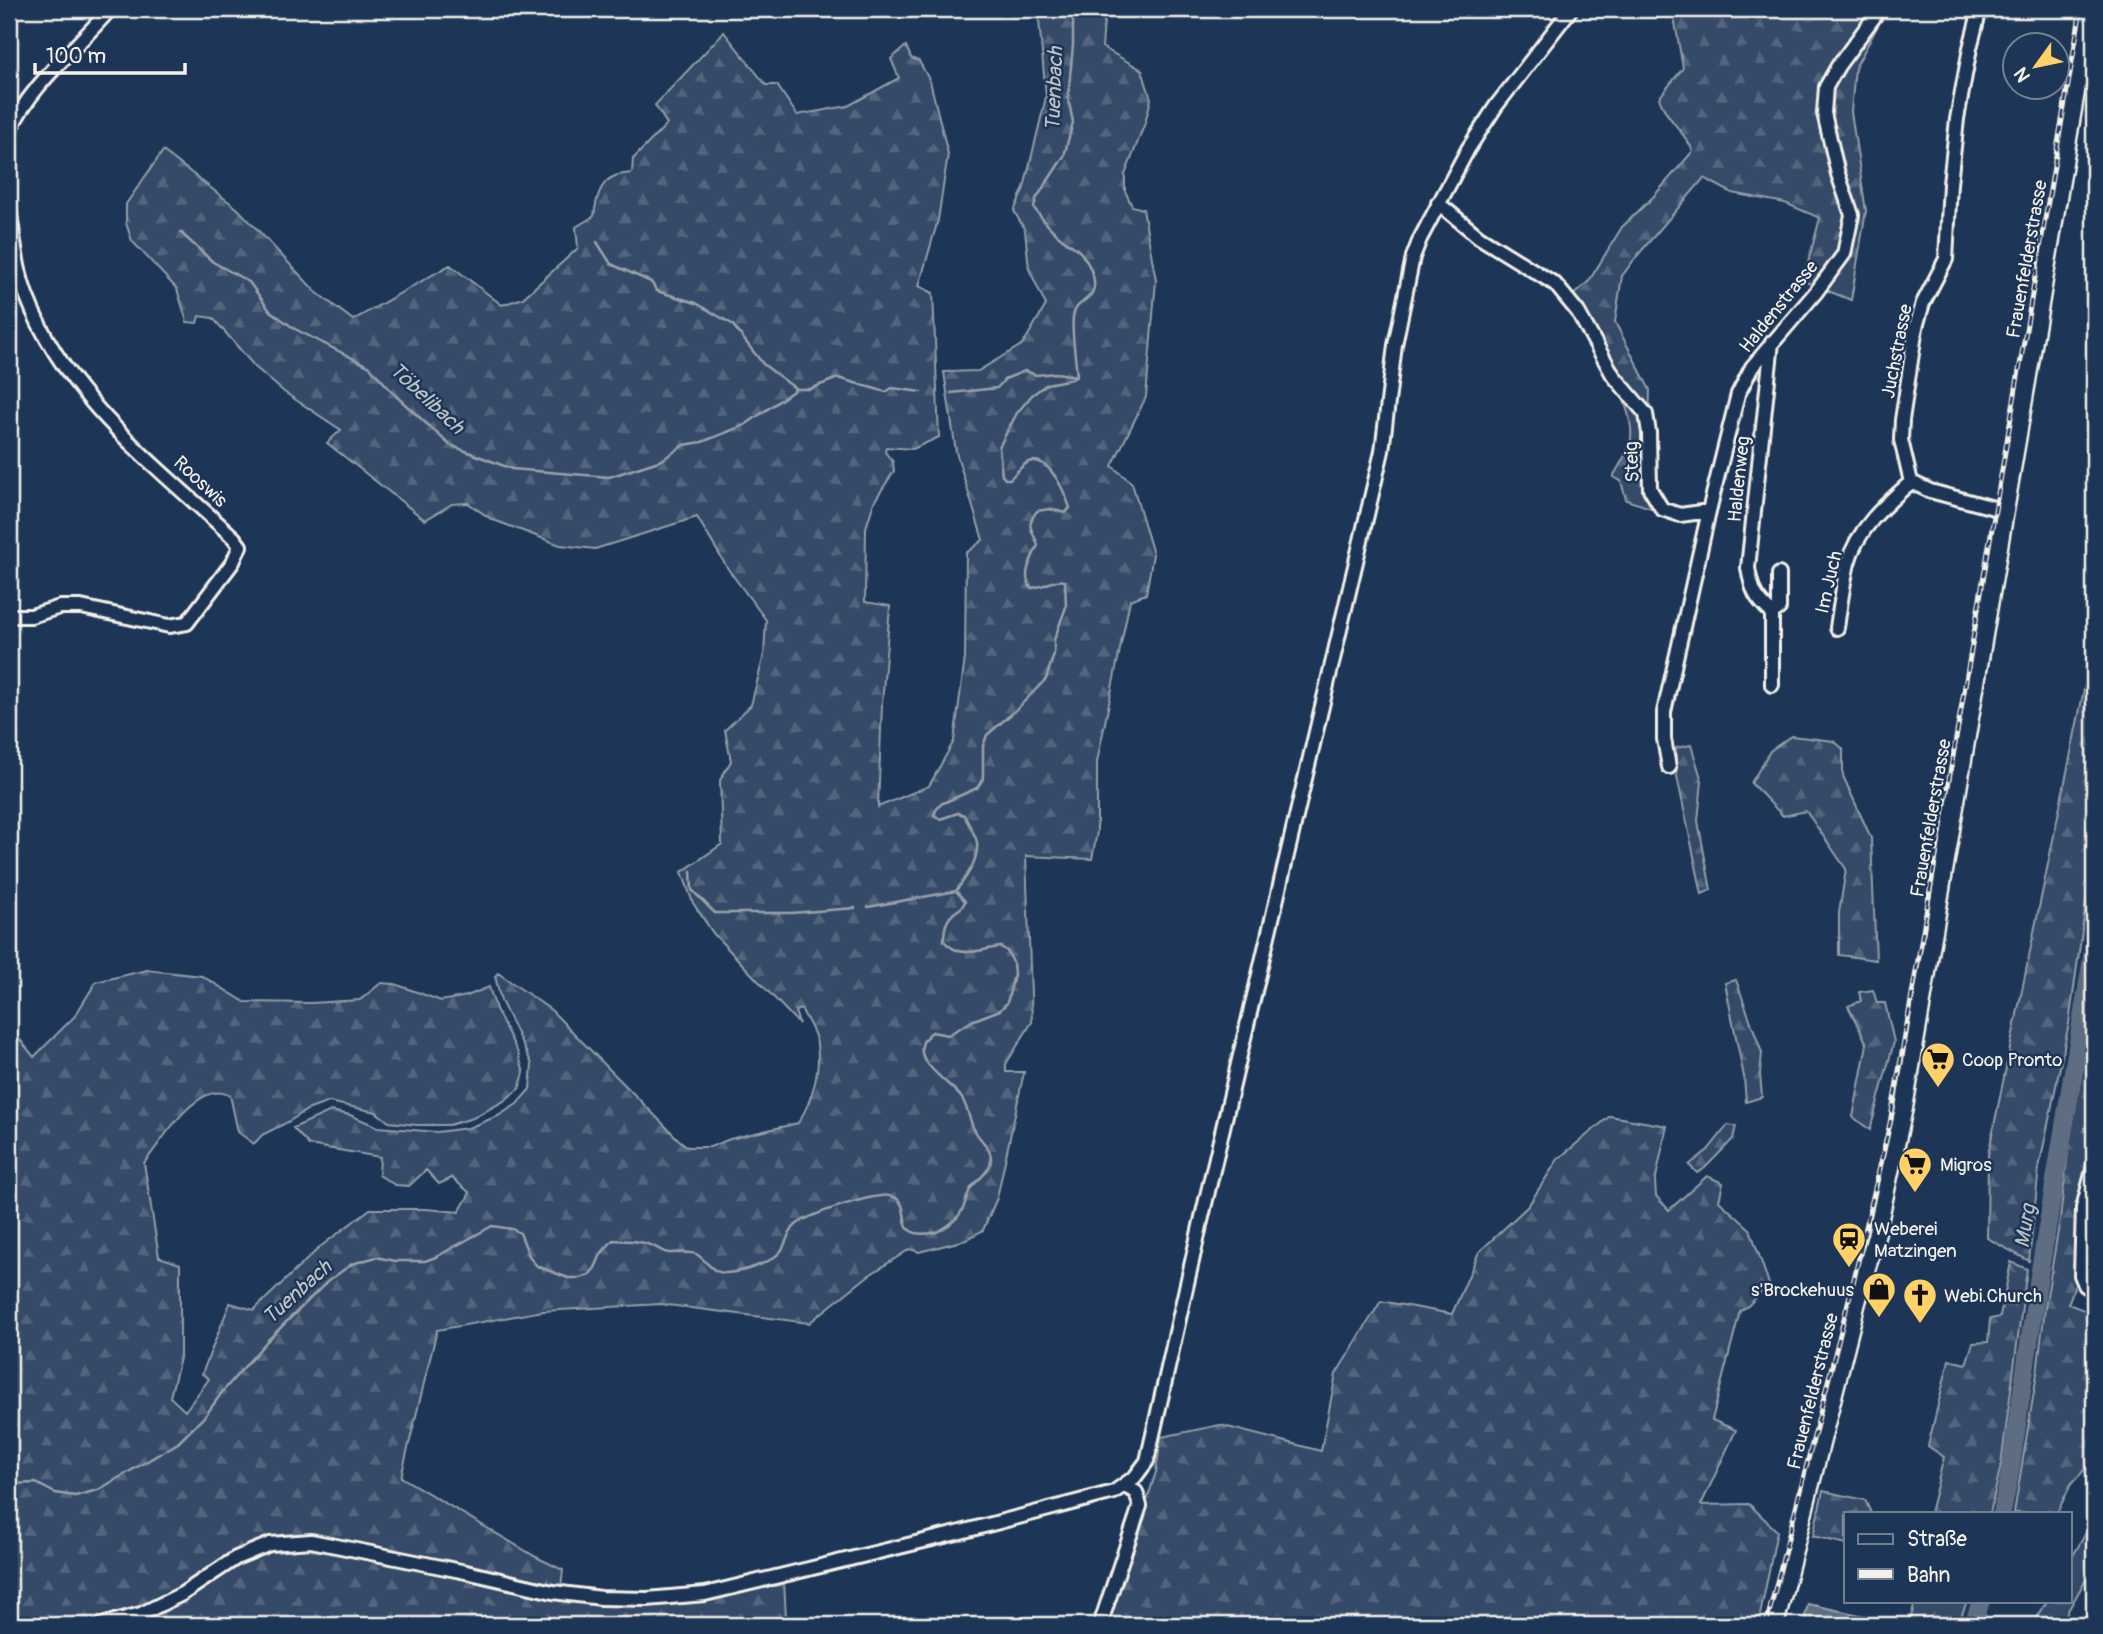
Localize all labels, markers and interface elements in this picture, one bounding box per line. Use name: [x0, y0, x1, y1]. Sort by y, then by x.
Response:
scale bar: [35, 32, 186, 76]
north arrow: [2002, 32, 2072, 102]
text: 100 m: [46, 43, 106, 70]
water label: Tuenbach: [1040, 45, 1069, 131]
text: N: [2009, 63, 2036, 87]
street label: Frauenfelderstrasse: [2001, 178, 2053, 340]
street label: Haldenstrasse: [1734, 255, 1824, 358]
street label: Juchstrasse: [1876, 301, 1918, 400]
water label: Töbelibach: [383, 357, 471, 441]
street label: Haldenweg: [1723, 435, 1755, 523]
street label: Steig: [1619, 441, 1645, 483]
street label: Rooswis: [169, 451, 232, 513]
street label: Im Juch: [1810, 548, 1848, 616]
street label: Frauenfelderstrasse: [1905, 737, 1957, 899]
supermarket icon: Coop Pronto: [1919, 1040, 1957, 1089]
place label: Coop Pronto: [1962, 1048, 2062, 1072]
supermarket icon: Migros: [1896, 1145, 1934, 1194]
place label: Migros: [1940, 1153, 1992, 1177]
water label: Murg: [2009, 1201, 2042, 1250]
place label: Weberei Matzingen: [1874, 1217, 1957, 1263]
station icon: Weberei Matzingen: [1830, 1220, 1868, 1269]
water label: Tuenbach: [257, 1253, 338, 1331]
shop icon: s'Brockehuus: [1860, 1270, 1898, 1319]
church icon: Webi.Church: [1901, 1276, 1939, 1325]
place label: s'Brockehuus: [1751, 1278, 1855, 1302]
place label: Webi.Church: [1944, 1284, 2042, 1308]
street label: Frauenfelderstrasse: [1782, 1310, 1844, 1472]
legend: [1844, 1512, 2072, 1602]
text: Straße: [1907, 1526, 1967, 1553]
text: Bahn: [1907, 1562, 1950, 1589]

